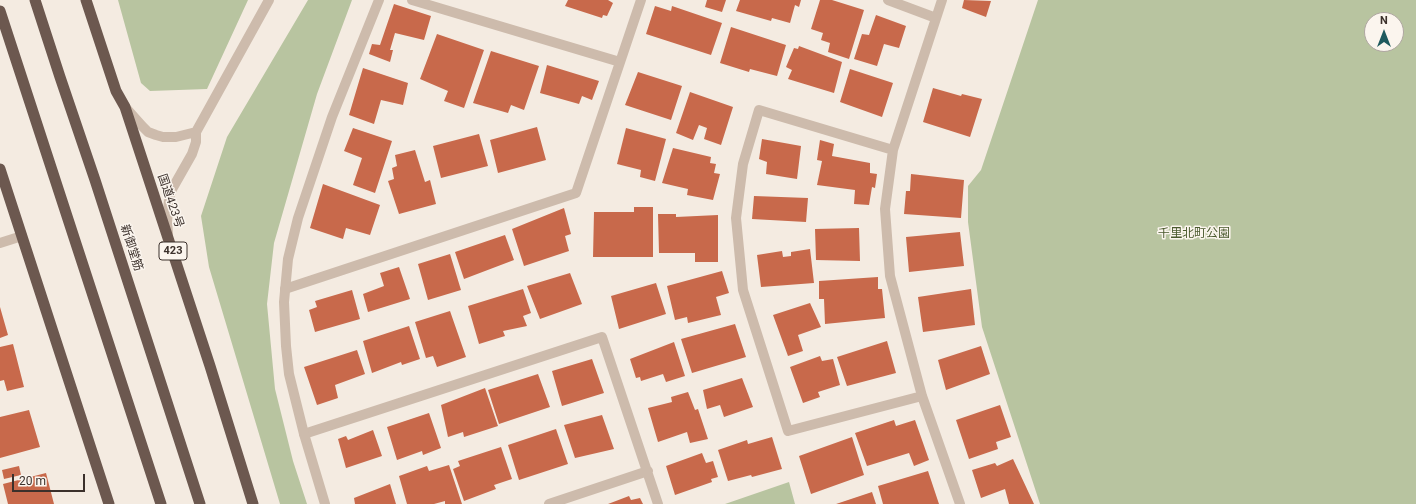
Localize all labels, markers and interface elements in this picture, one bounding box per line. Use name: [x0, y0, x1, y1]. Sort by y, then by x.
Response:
north arrow: [1364, 12, 1404, 52]
text: N: [1380, 14, 1388, 27]
street label: 国道423号: [154, 172, 186, 230]
street label: 新御堂筋: [117, 223, 145, 273]
park label: 千里北町公園: [1158, 227, 1230, 241]
road number: 423: [159, 242, 187, 260]
scale bar: [14, 466, 87, 492]
text: 20 m: [19, 474, 46, 488]

